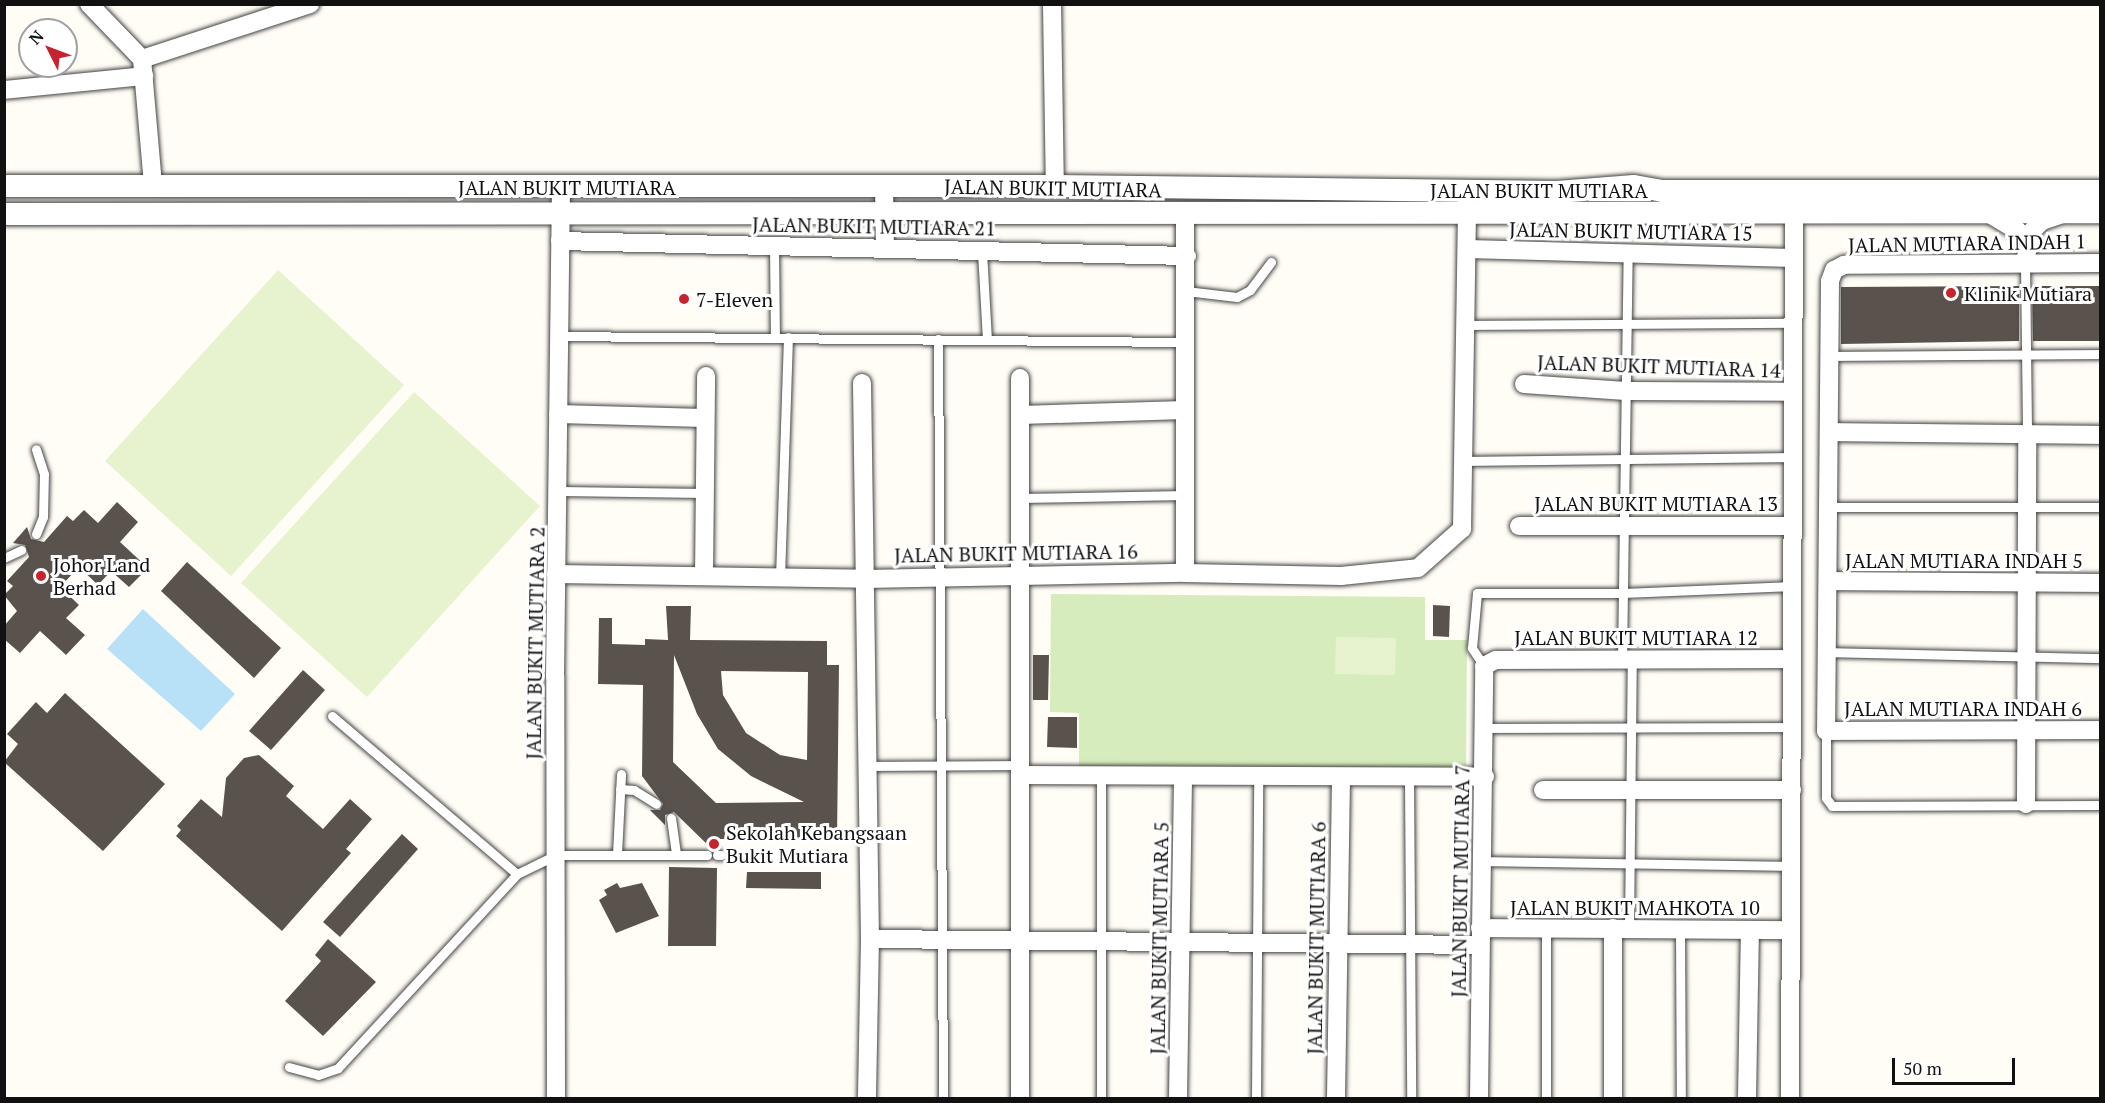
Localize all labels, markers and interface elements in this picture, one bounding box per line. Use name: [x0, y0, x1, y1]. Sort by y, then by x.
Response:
north arrow: [18, 18, 78, 78]
text: N: [24, 25, 48, 49]
street label: JALAN BUKIT MUTIARA: [944, 174, 1162, 202]
street label: JALAN BUKIT MUTIARA: [458, 175, 676, 199]
street label: JALAN BUKIT MUTIARA: [1430, 178, 1648, 202]
street label: JALAN BUKIT MUTIARA 21: [752, 212, 996, 240]
street label: JALAN BUKIT MUTIARA 15: [1509, 217, 1753, 245]
street label: JALAN MUTIARA INDAH 1: [1848, 229, 2086, 257]
place label: Klinik Mutiara: [1964, 281, 2092, 305]
marker: Klinik Mutiara: [1942, 284, 1960, 302]
place label: 7-Eleven: [696, 287, 773, 311]
marker: 7-Eleven: [677, 292, 691, 306]
street label: JALAN BUKIT MUTIARA 14: [1537, 350, 1781, 382]
street label: JALAN BUKIT MUTIARA 13: [1534, 491, 1778, 515]
street label: JALAN BUKIT MUTIARA 2: [521, 526, 549, 760]
street label: JALAN BUKIT MUTIARA 16: [894, 539, 1138, 567]
street label: JALAN MUTIARA INDAH 5: [1845, 548, 2083, 572]
place label: Johor Land Berhad: [53, 552, 150, 599]
marker: Johor Land Berhad: [34, 569, 48, 583]
street label: JALAN BUKIT MUTIARA 12: [1514, 625, 1758, 649]
street label: JALAN MUTIARA INDAH 6: [1844, 696, 2082, 720]
street label: JALAN BUKIT MUTIARA 7: [1446, 764, 1474, 998]
place label: Sekolah Kebangsaan Bukit Mutiara: [726, 820, 907, 867]
street label: JALAN BUKIT MUTIARA 5: [1145, 821, 1173, 1055]
street label: JALAN BUKIT MUTIARA 6: [1302, 821, 1330, 1055]
marker: Sekolah Kebangsaan Bukit Mutiara: [707, 837, 721, 851]
street label: JALAN BUKIT MAHKOTA 10: [1510, 895, 1760, 919]
scale bar: [1895, 1046, 2018, 1084]
text: 50 m: [1903, 1056, 1942, 1080]

